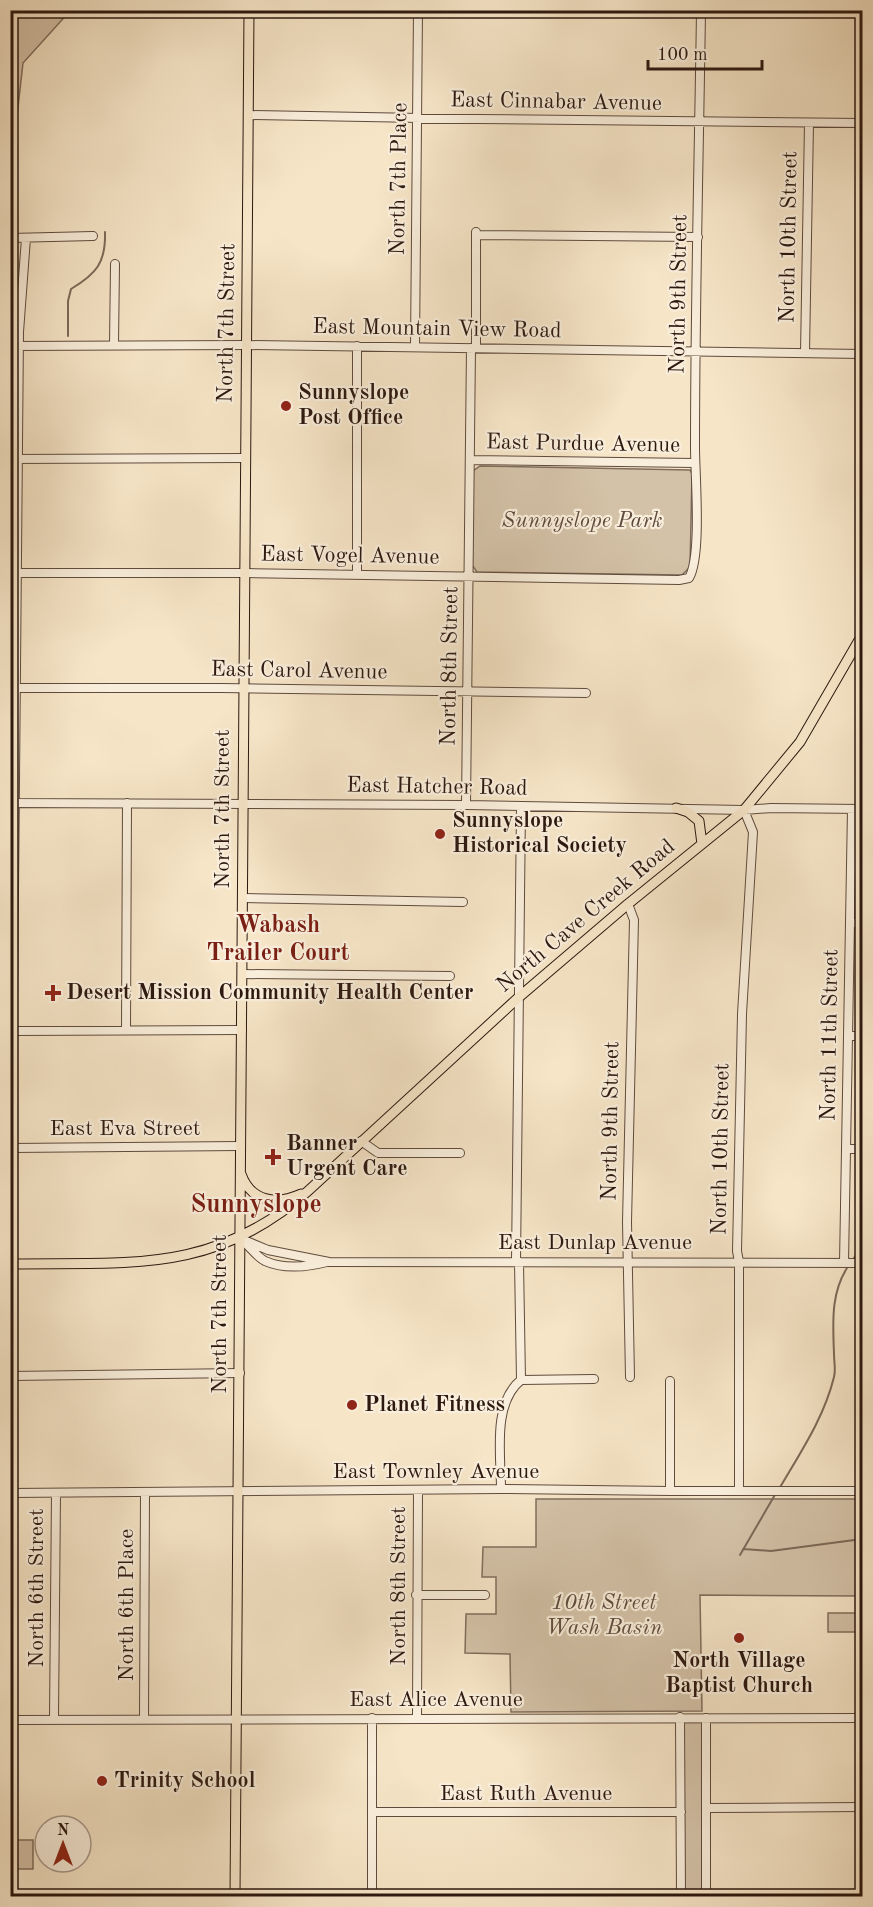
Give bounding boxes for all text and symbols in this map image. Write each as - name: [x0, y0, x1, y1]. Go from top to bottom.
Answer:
- scale bar: [648, 33, 762, 71]
- text: 100 m: [657, 46, 708, 64]
- street label: East Cinnabar Avenue: [450, 89, 662, 115]
- street label: North 7th Place: [387, 102, 411, 256]
- street label: North 10th Street: [776, 151, 802, 323]
- street label: North 9th Street: [667, 214, 691, 374]
- street label: North 7th Street: [215, 243, 239, 403]
- street label: East Mountain View Road: [312, 316, 562, 342]
- place label: Sunnyslope Post Office: [298, 382, 409, 429]
- marker: Sunnyslope Post Office: [279, 399, 293, 413]
- street label: East Purdue Avenue: [486, 431, 680, 457]
- park label: Sunnyslope Park: [502, 510, 663, 532]
- street label: East Vogel Avenue: [260, 543, 440, 569]
- street label: North 8th Street: [438, 586, 462, 746]
- street label: East Carol Avenue: [210, 658, 388, 684]
- street label: North 7th Street: [212, 729, 234, 889]
- street label: East Hatcher Road: [346, 774, 528, 800]
- place label: Sunnyslope Historical Society: [452, 810, 627, 857]
- marker: Sunnyslope Historical Society: [433, 827, 447, 841]
- street label: North Cave Creek Road: [493, 835, 679, 997]
- district label: Wabash Trailer Court: [206, 914, 350, 966]
- street label: North 11th Street: [817, 949, 843, 1121]
- place label: Desert Mission Community Health Center: [66, 982, 474, 1004]
- marker: Desert Mission Community Health Center: [44, 984, 62, 1002]
- street label: North 9th Street: [599, 1041, 623, 1201]
- street label: North 10th Street: [708, 1063, 734, 1235]
- street label: East Eva Street: [50, 1118, 200, 1140]
- place label: Banner Urgent Care: [286, 1133, 408, 1180]
- marker: Banner Urgent Care: [264, 1148, 282, 1166]
- district label: Sunnyslope: [190, 1192, 322, 1218]
- street label: East Dunlap Avenue: [498, 1232, 692, 1254]
- street label: North 7th Street: [209, 1234, 231, 1394]
- place label: Planet Fitness: [364, 1394, 505, 1416]
- marker: Planet Fitness: [345, 1398, 359, 1412]
- street label: East Townley Avenue: [333, 1461, 539, 1483]
- street label: North 8th Street: [388, 1506, 410, 1666]
- street label: North 6th Street: [26, 1508, 48, 1668]
- street label: North 6th Place: [116, 1529, 138, 1681]
- park label: 10th Street Wash Basin: [546, 1592, 663, 1639]
- marker: North Village Baptist Church: [732, 1631, 746, 1645]
- place label: North Village Baptist Church: [665, 1650, 813, 1697]
- street label: East Alice Avenue: [349, 1689, 523, 1711]
- place label: Trinity School: [114, 1770, 256, 1792]
- marker: Trinity School: [95, 1774, 109, 1788]
- street label: East Ruth Avenue: [440, 1783, 612, 1805]
- north arrow: [33, 1814, 93, 1874]
- text: N: [57, 1823, 70, 1839]

